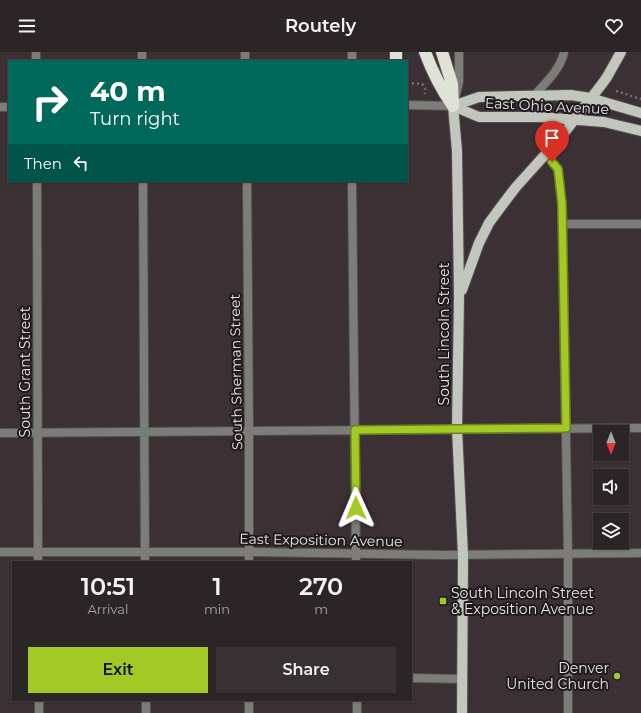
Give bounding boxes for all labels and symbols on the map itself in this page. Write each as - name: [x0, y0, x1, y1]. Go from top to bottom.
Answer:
- street label: East Ohio Avenue: [485, 94, 609, 118]
- pin: [535, 121, 569, 162]
- street label: South Lincoln Street: [435, 262, 453, 405]
- street label: South Sherman Street: [226, 293, 246, 450]
- street label: South Grant Street: [16, 306, 34, 437]
- north arrow: [593, 425, 629, 461]
- position arrow: [335, 487, 377, 529]
- street label: East Exposition Avenue: [239, 530, 403, 550]
- place label: South Lincoln Street & Exposition Avenue: [451, 584, 594, 618]
- marker: South Lincoln Street & Exposition Avenue: [438, 596, 448, 606]
- place label: Denver United Church: [506, 659, 609, 693]
- marker: Denver United Church: [612, 671, 622, 681]

